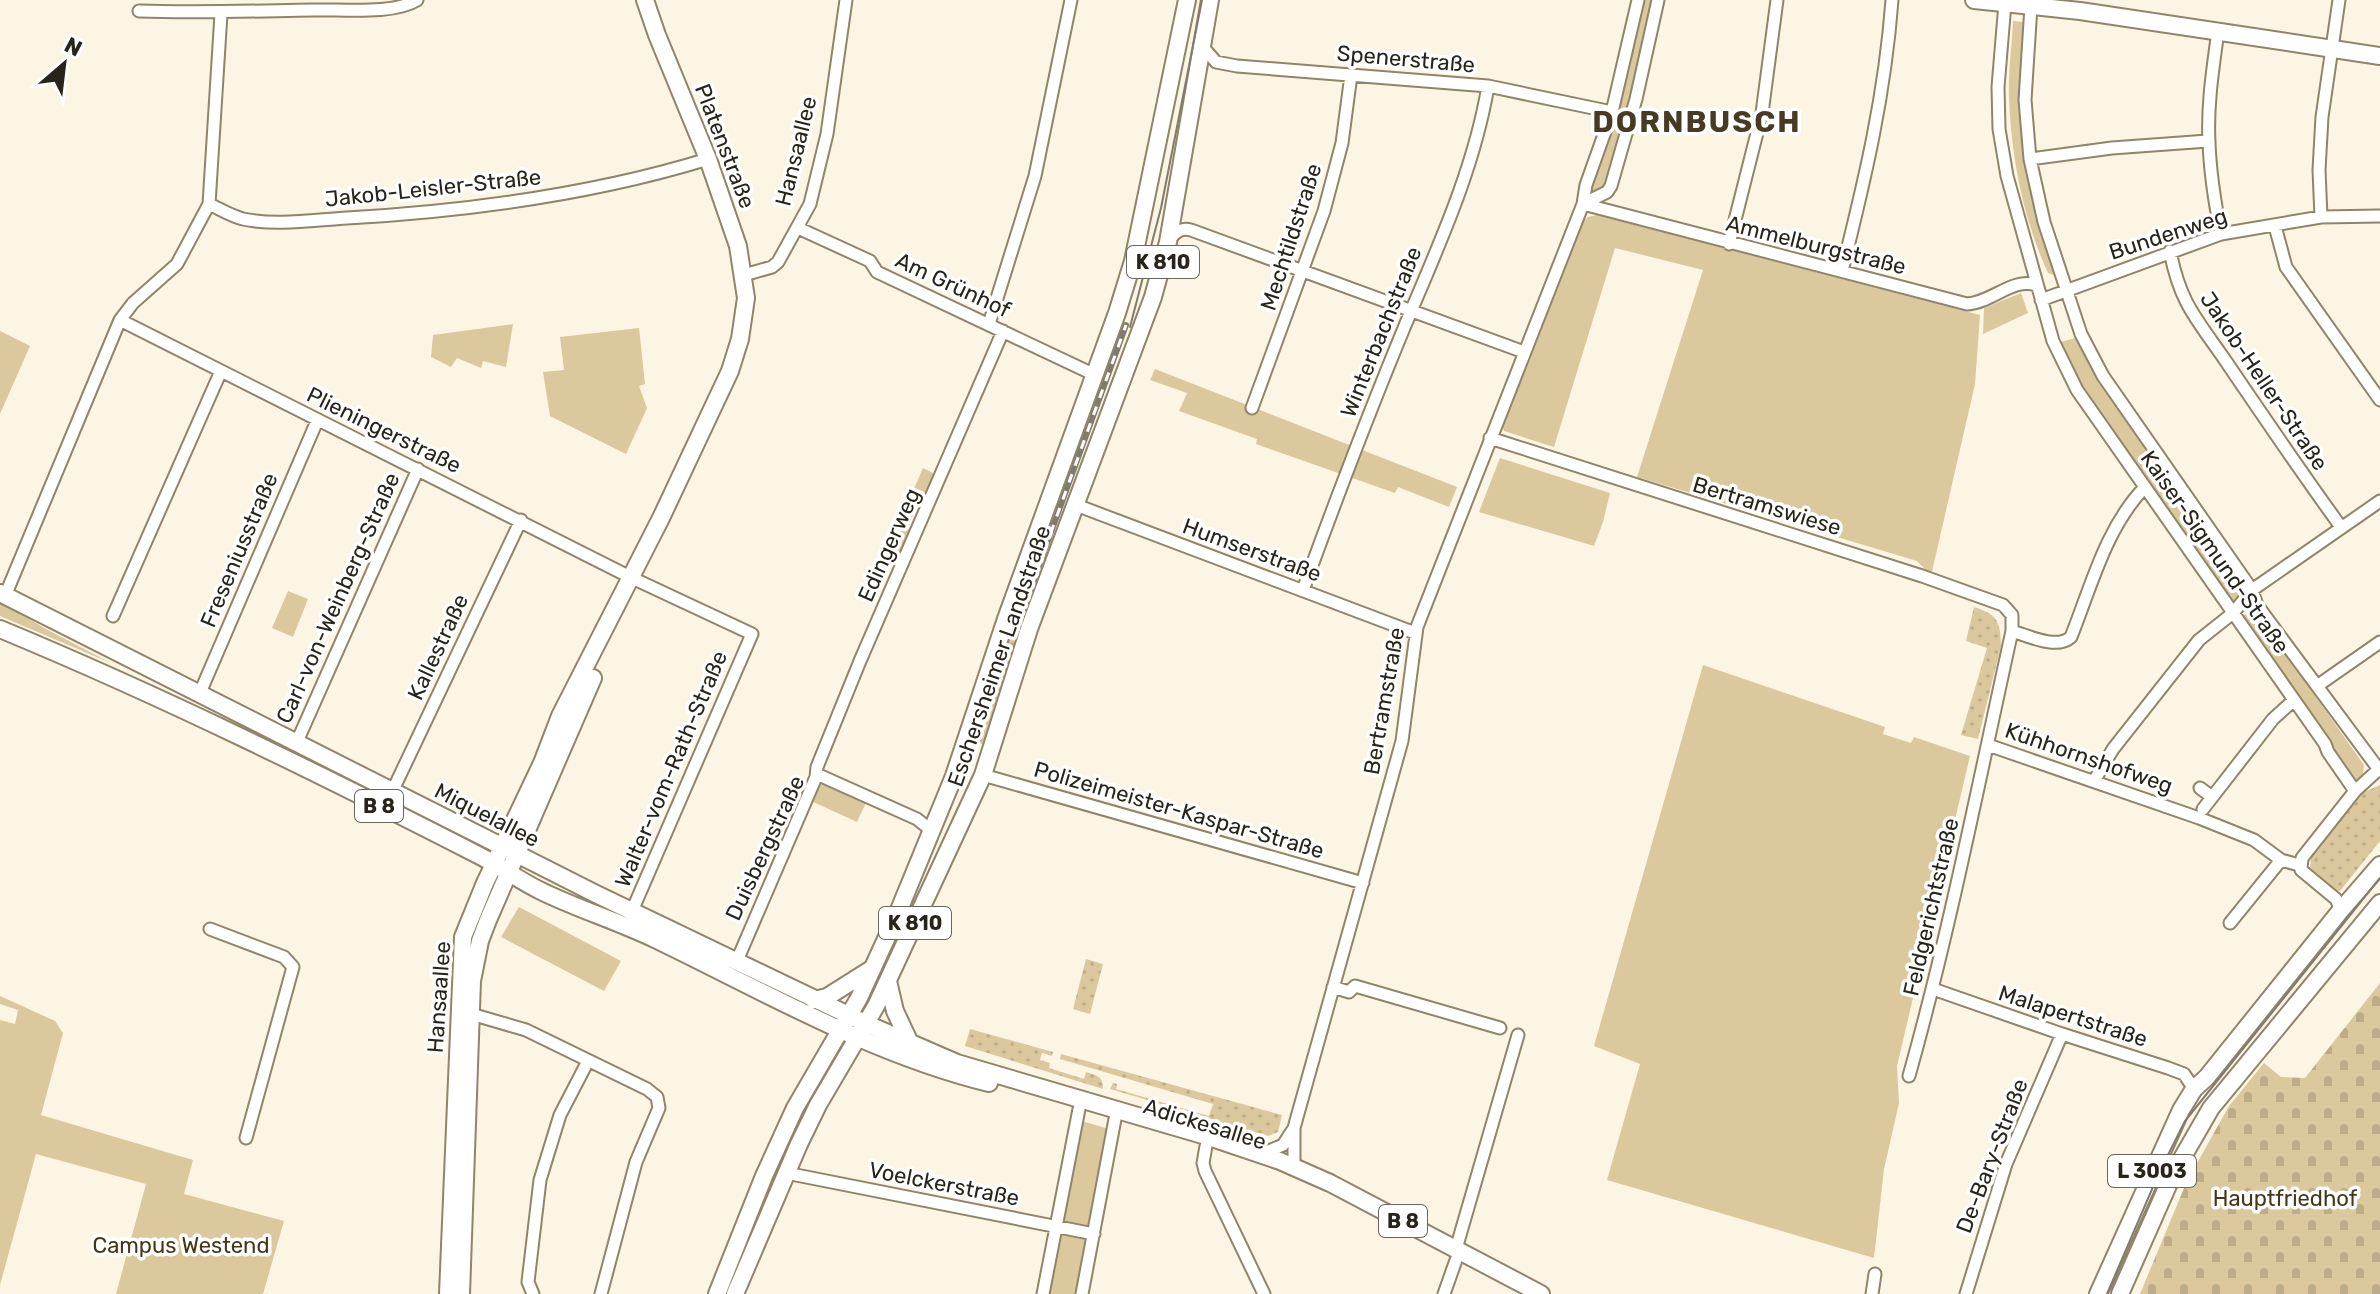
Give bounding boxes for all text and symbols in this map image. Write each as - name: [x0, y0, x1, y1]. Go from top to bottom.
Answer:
- north arrow: [24, 24, 104, 104]
- text: N: [60, 31, 86, 62]
- street label: Spenerstraße: [1336, 40, 1476, 78]
- street label: Platenstraße: [689, 80, 761, 212]
- street label: Hansaallee: [769, 93, 823, 209]
- district label: DORNBUSCH: [1592, 104, 1802, 140]
- street label: Mechtildstraße: [1255, 160, 1327, 314]
- street label: Jakob-Leisler-Straße: [324, 163, 542, 213]
- street label: Bundenweg: [2105, 202, 2231, 266]
- street label: Ammelburgstraße: [1723, 210, 1909, 280]
- street label: Winterbachstraße: [1334, 243, 1428, 421]
- road number: K 810: [1127, 246, 1199, 278]
- street label: Am Grünhof: [891, 247, 1015, 324]
- street label: Jakob-Heller-Straße: [2194, 287, 2334, 475]
- street label: Plieningerstraße: [302, 381, 466, 479]
- street label: Kaiser-Sigmund-Straße: [2135, 445, 2295, 659]
- street label: Carl-von-Weinberg-Straße: [270, 468, 406, 728]
- street label: Freseniusstraße: [194, 469, 284, 631]
- street label: Bertramswiese: [1690, 471, 1844, 541]
- street label: Edingerweg: [852, 484, 926, 606]
- street label: Humserstraße: [1179, 512, 1325, 588]
- street label: Eschersheimer Landstraße: [942, 522, 1056, 790]
- street label: Kallestraße: [402, 590, 474, 704]
- street label: Bertramstraße: [1358, 625, 1410, 777]
- street label: Walter-vom-Rath-Straße: [609, 647, 733, 891]
- street label: Kühhornshofweg: [2002, 717, 2176, 799]
- street label: Polizeimeister-Kaspar-Straße: [1031, 756, 1327, 864]
- street label: Duisbergstraße: [720, 771, 810, 925]
- street label: Miquelallee: [430, 777, 544, 853]
- road number: B 8: [355, 790, 403, 822]
- street label: Feldgerichtstraße: [1897, 815, 1965, 999]
- road number: K 810: [879, 907, 951, 939]
- street label: Hansaallee: [422, 940, 456, 1054]
- street label: Malapertstraße: [1995, 979, 2151, 1053]
- street label: De-Bary-Straße: [1950, 1075, 2034, 1237]
- street label: Adickesallee: [1140, 1093, 1270, 1155]
- road number: L 3003: [2108, 1155, 2196, 1187]
- street label: Voelckerstraße: [867, 1156, 1021, 1212]
- park label: Hauptfriedhof: [2213, 1185, 2358, 1212]
- road number: B 8: [1379, 1205, 1427, 1237]
- park label: Campus Westend: [93, 1232, 270, 1259]

